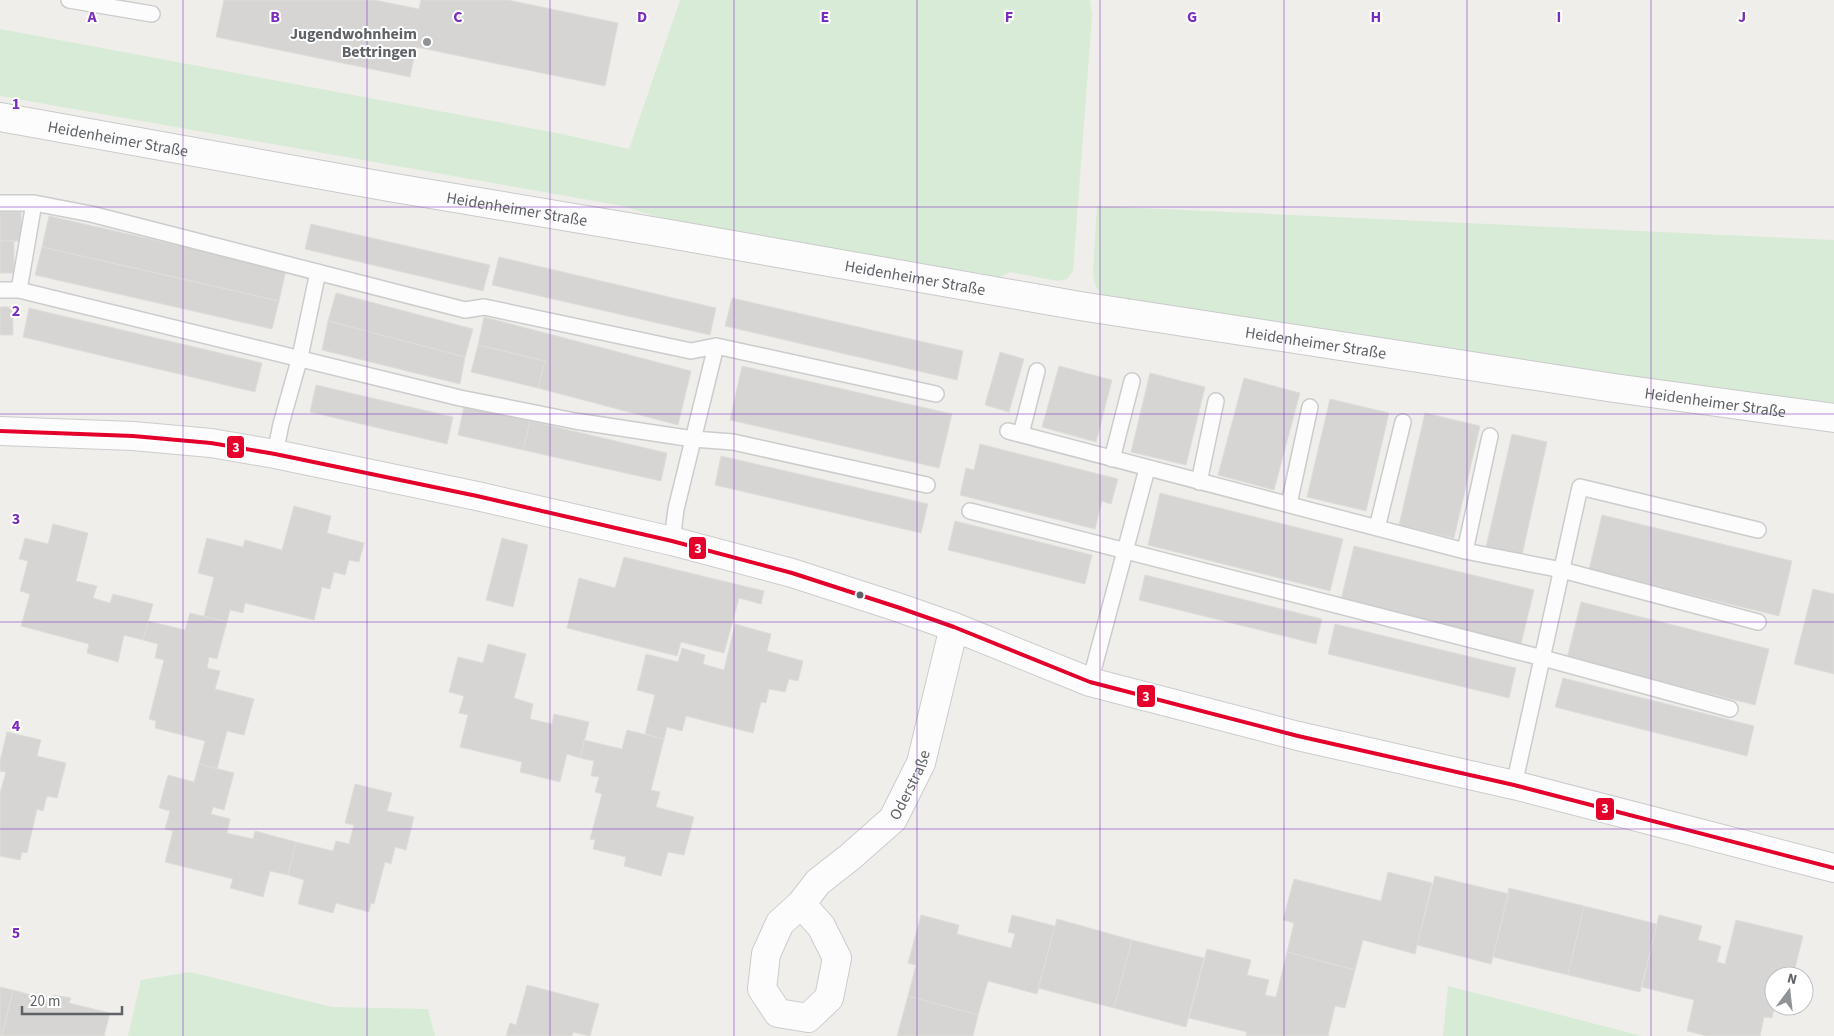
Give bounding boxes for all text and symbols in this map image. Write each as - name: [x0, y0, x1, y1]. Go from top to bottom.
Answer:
- text: A: [86, 6, 97, 28]
- text: B: [270, 6, 280, 28]
- text: C: [453, 6, 463, 28]
- text: D: [637, 6, 647, 28]
- text: E: [821, 6, 829, 28]
- text: F: [1005, 6, 1013, 28]
- text: G: [1187, 6, 1197, 28]
- text: H: [1371, 6, 1381, 28]
- text: I: [1557, 6, 1561, 28]
- text: J: [1738, 6, 1746, 28]
- place label: Jugendwohnheim Bettringen: [290, 23, 417, 63]
- marker: Jugendwohnheim Bettringen: [421, 36, 433, 48]
- text: 1: [12, 93, 20, 115]
- street label: Heidenheimer Straße: [46, 116, 190, 163]
- street label: Heidenheimer Straße: [445, 187, 589, 232]
- street label: Heidenheimer Straße: [843, 255, 987, 301]
- text: 2: [12, 300, 20, 322]
- street label: Heidenheimer Straße: [1244, 322, 1388, 365]
- street label: Heidenheimer Straße: [1643, 382, 1787, 423]
- line badge: 3: [226, 435, 245, 459]
- text: 3: [232, 438, 240, 458]
- text: 3: [12, 508, 20, 530]
- line badge: 3: [688, 536, 707, 560]
- text: 3: [694, 539, 702, 559]
- unlabelled marker: [855, 590, 865, 600]
- line badge: 3: [1136, 684, 1156, 708]
- text: 3: [1142, 687, 1150, 707]
- text: 4: [12, 715, 21, 737]
- street label: Oderstraße: [884, 748, 936, 824]
- line badge: 3: [1595, 797, 1615, 821]
- text: 3: [1601, 799, 1609, 819]
- text: 5: [12, 922, 20, 944]
- north arrow: [1764, 966, 1814, 1016]
- text: N: [1785, 969, 1799, 990]
- scale bar: [22, 984, 122, 1016]
- text: 20 m: [30, 991, 60, 1012]

